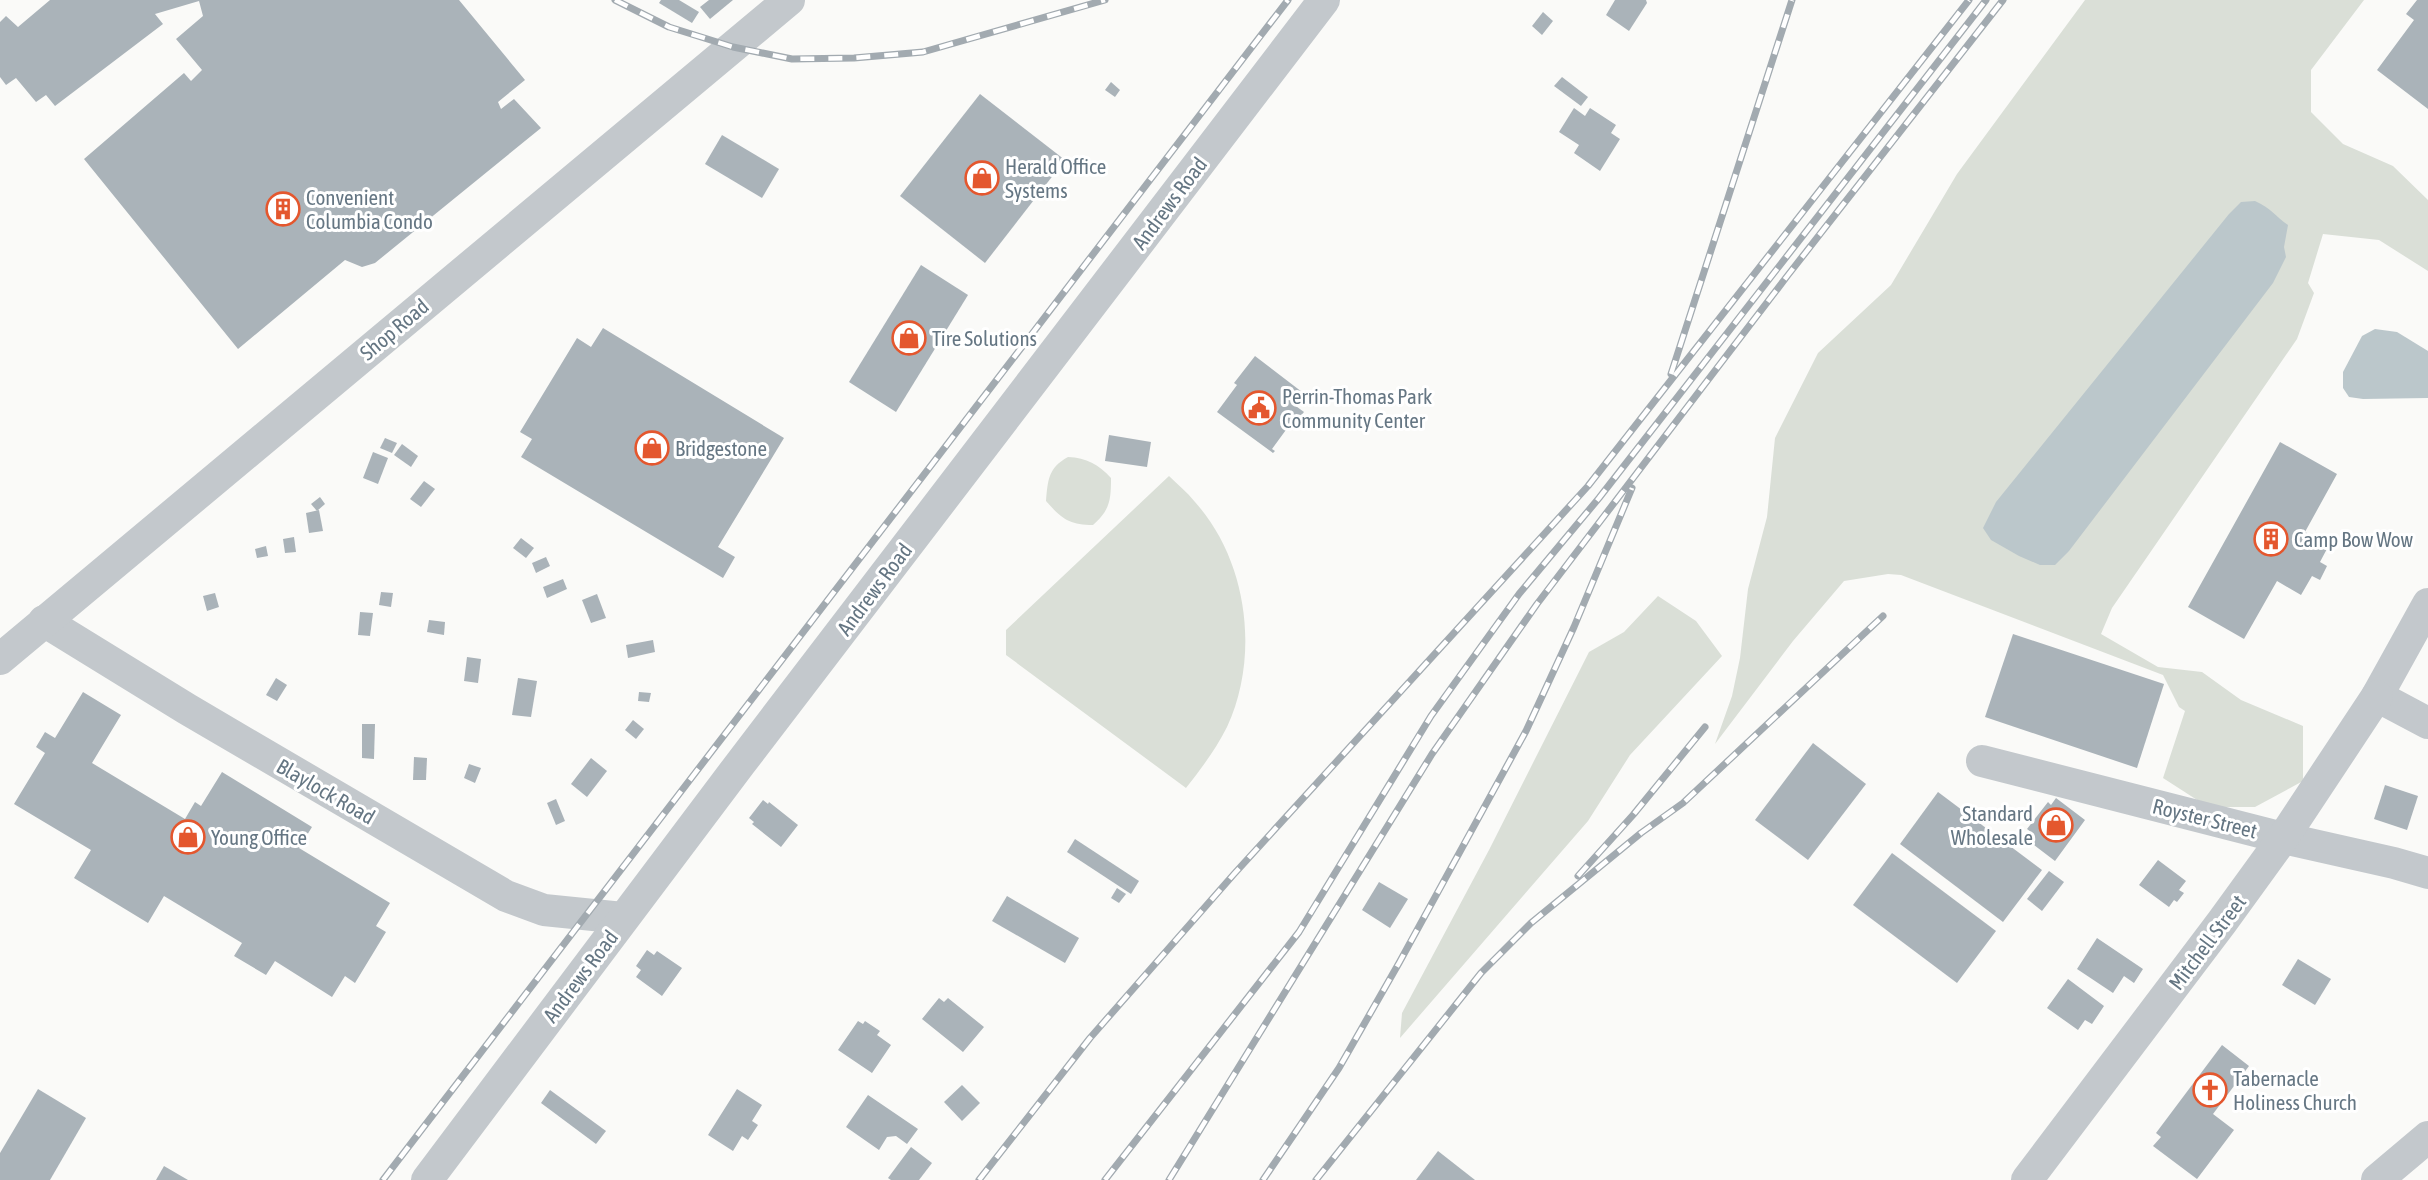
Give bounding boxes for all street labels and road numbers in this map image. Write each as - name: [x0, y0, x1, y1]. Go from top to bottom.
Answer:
- street label: Andrews Road: [1127, 152, 1211, 254]
- street label: Shop Road: [355, 294, 433, 364]
- street label: Andrews Road: [832, 538, 916, 640]
- street label: Blaylock Road: [273, 753, 379, 829]
- street label: Royster Street: [2150, 793, 2260, 843]
- street label: Mitchell Street: [2164, 890, 2250, 994]
- street label: Andrews Road: [538, 925, 622, 1027]

